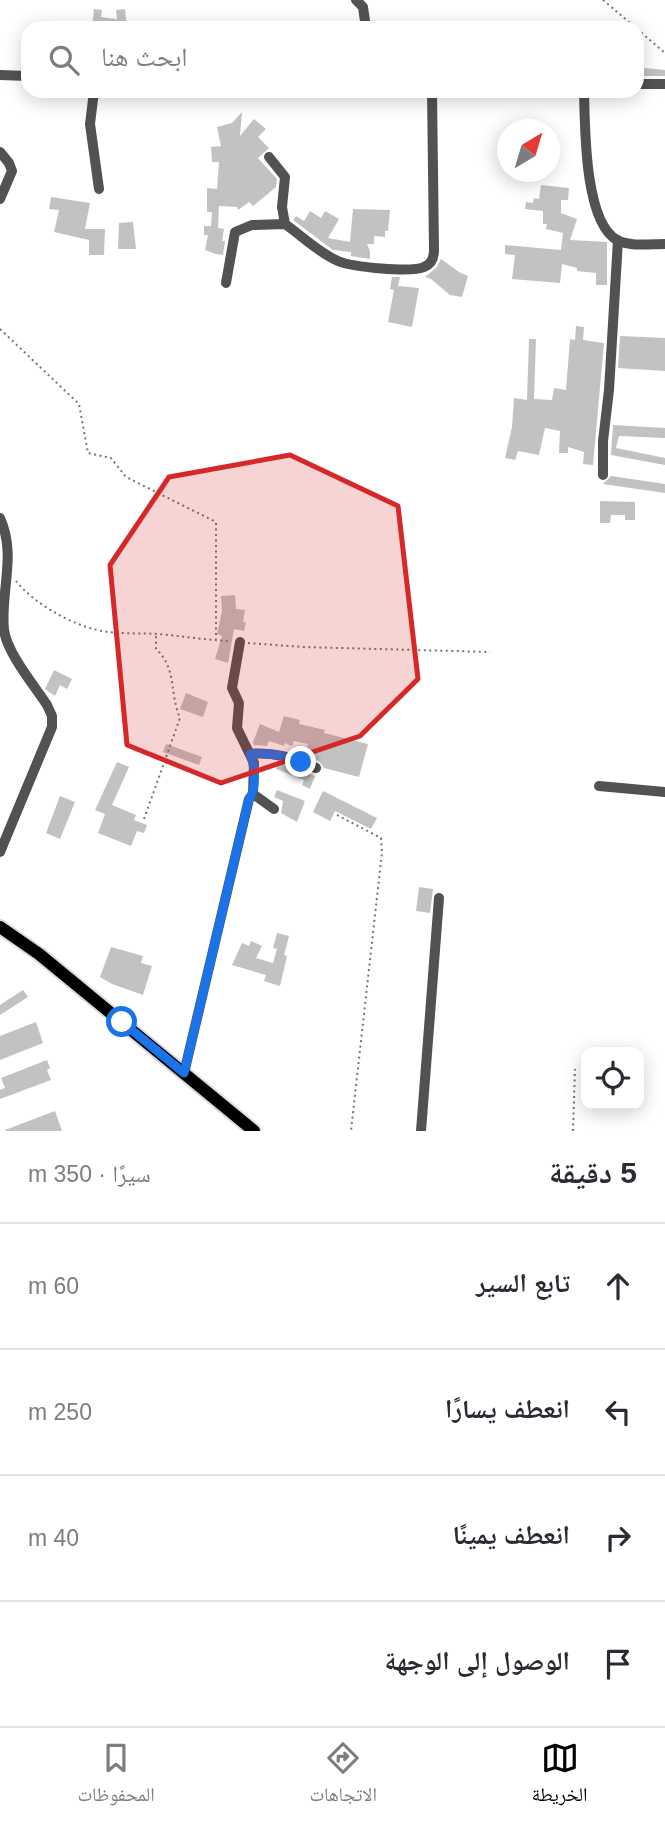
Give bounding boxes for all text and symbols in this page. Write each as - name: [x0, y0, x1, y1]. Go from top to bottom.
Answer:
- search box: [21, 21, 644, 98]
- icon: search: [45, 41, 83, 79]
- text: ابحث هنا: [101, 42, 188, 72]
- north arrow: [497, 119, 560, 182]
- route end: [285, 746, 316, 777]
- route start: [106, 1006, 137, 1037]
- map controls: [581, 1047, 644, 1110]
- button: locate: [581, 1047, 644, 1110]
- text: 5 دقيقة: [549, 1156, 637, 1189]
- text: سيرًا · 350 m: [28, 1161, 151, 1187]
- icon: ahead: [599, 1267, 637, 1305]
- text: تابع السير: [476, 1268, 570, 1298]
- text: 60 m: [28, 1273, 79, 1299]
- icon: left: [599, 1393, 637, 1431]
- text: انعطف يسارًا: [445, 1394, 570, 1424]
- text: 250 m: [28, 1399, 92, 1425]
- icon: right: [599, 1519, 637, 1557]
- text: انعطف يمينًا: [453, 1520, 570, 1550]
- text: 40 m: [28, 1525, 79, 1551]
- icon: arrive: [599, 1645, 637, 1683]
- text: الوصول إلى الوجهة: [385, 1646, 570, 1676]
- tab: المحفوظات: [77, 1739, 155, 1813]
- tab: الاتجاهات: [309, 1739, 377, 1813]
- tab: الخريطة: [532, 1739, 588, 1813]

